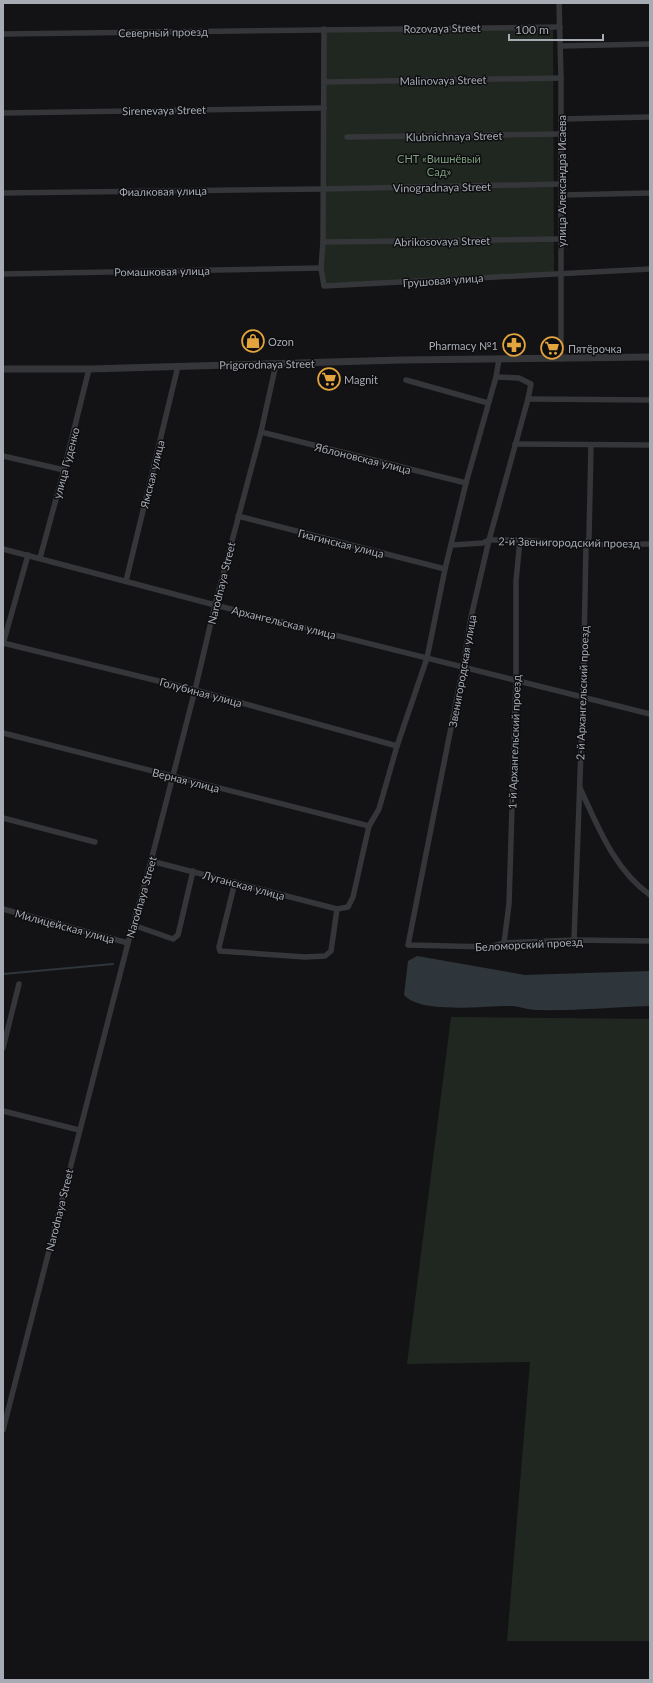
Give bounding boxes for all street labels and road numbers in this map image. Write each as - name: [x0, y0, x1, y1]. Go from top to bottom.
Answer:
- street label: Rozovaya Street: [403, 21, 481, 35]
- street label: Северный проезд: [118, 25, 208, 39]
- street label: Malinovaya Street: [400, 73, 486, 87]
- street label: Sirenevaya Street: [122, 103, 206, 117]
- street label: улица Александра Исаева: [555, 115, 568, 247]
- street label: Klubnichnaya Street: [406, 129, 502, 143]
- street label: Vinogradnaya Street: [393, 180, 491, 194]
- street label: Фиалковая улица: [119, 184, 207, 198]
- street label: Abrikosovaya Street: [394, 234, 490, 248]
- street label: Ромашковая улица: [114, 264, 210, 278]
- street label: Грушовая улица: [402, 271, 484, 289]
- street label: Prigorodnaya Street: [219, 357, 315, 371]
- street label: улица Гуденко: [50, 426, 82, 500]
- street label: Ямская улица: [137, 439, 167, 510]
- street label: Яблоновская улица: [313, 440, 412, 476]
- street label: Гиагинская улица: [297, 526, 385, 560]
- street label: 2-й Звенигородский проезд: [498, 534, 640, 550]
- street label: Narodnaya Street: [205, 541, 237, 625]
- street label: Архангельская улица: [231, 603, 337, 641]
- street label: Звенигородская улица: [446, 614, 478, 728]
- street label: 2-й Архангельский проезд: [573, 625, 591, 760]
- street label: 1-й Архангельский проезд: [505, 674, 523, 809]
- street label: Голубиная улица: [158, 675, 244, 709]
- street label: Верная улица: [151, 765, 221, 795]
- street label: Narodnaya Street: [123, 855, 159, 939]
- street label: Луганская улица: [201, 868, 286, 902]
- street label: Милицейская улица: [14, 906, 116, 946]
- street label: Беломорский проезд: [475, 935, 583, 953]
- street label: Narodnaya Street: [43, 1168, 75, 1252]

